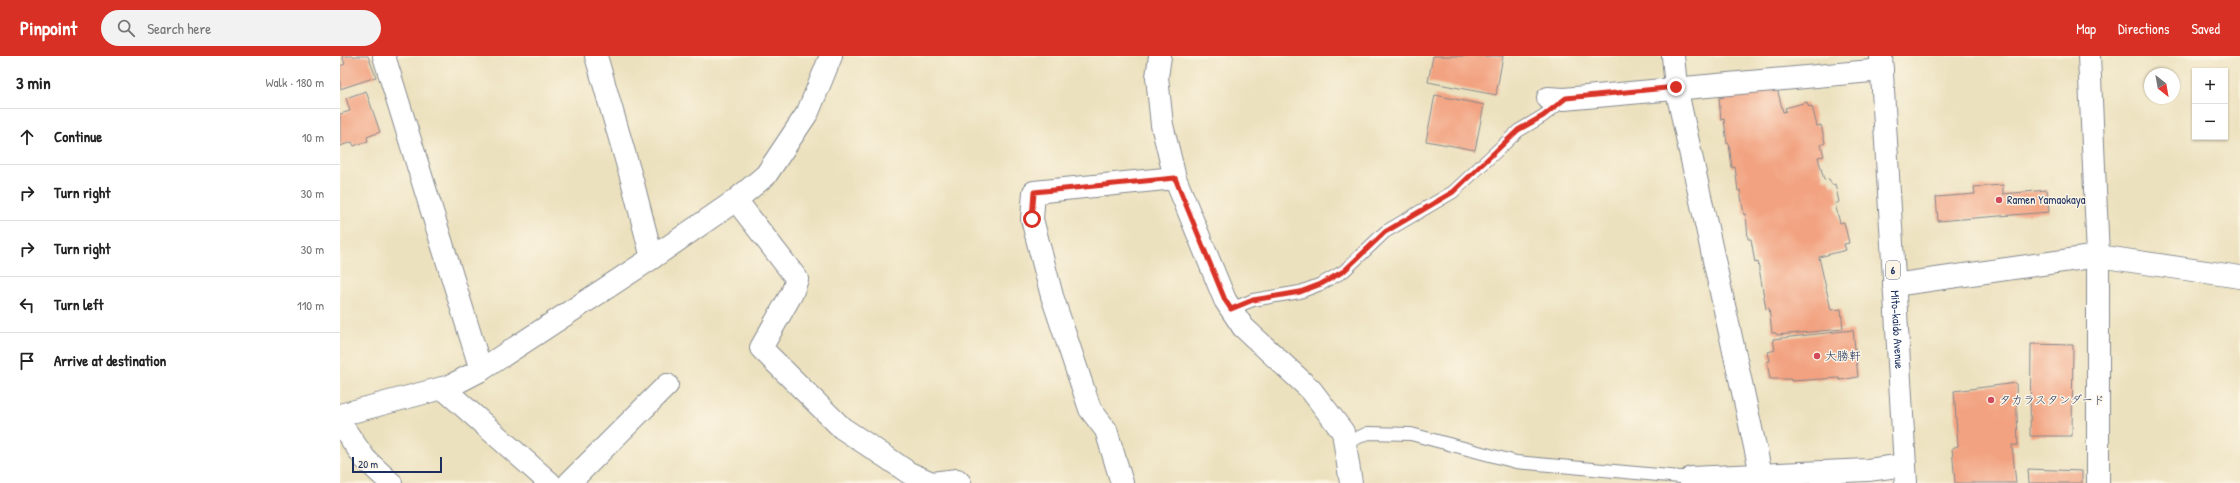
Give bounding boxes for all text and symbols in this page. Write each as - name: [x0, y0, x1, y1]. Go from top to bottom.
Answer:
- search box: [101, 10, 381, 46]
- text: Pinpoint: [20, 15, 77, 41]
- icon: search: [115, 17, 137, 39]
- text: Search here: [147, 18, 211, 39]
- text: Map: [2076, 19, 2096, 38]
- text: Directions: [2118, 19, 2169, 38]
- text: Saved: [2191, 19, 2220, 38]
- north arrow: [2144, 68, 2180, 104]
- map controls: [2192, 68, 2228, 140]
- button: +: [2192, 68, 2228, 104]
- text: 3 min: [16, 71, 51, 94]
- text: Walk · 180 m: [265, 73, 324, 91]
- route end: [1667, 78, 1685, 96]
- button: −: [2192, 104, 2228, 140]
- icon: ahead: [16, 126, 38, 148]
- text: Continue: [54, 126, 102, 147]
- text: 10 m: [302, 128, 324, 146]
- icon: right: [16, 182, 38, 204]
- text: Turn right: [54, 182, 110, 203]
- text: 30 m: [301, 184, 324, 202]
- place label: Ramen Yamaokaya: [2007, 191, 2086, 208]
- marker: Ramen Yamaokaya: [1994, 195, 2004, 205]
- route start: [1023, 210, 1041, 228]
- icon: right: [16, 238, 38, 260]
- text: Turn right: [54, 238, 110, 259]
- text: 30 m: [301, 240, 324, 258]
- road number: 6: [1886, 261, 1900, 279]
- street label: Mito-kaido Avenue: [1887, 290, 1908, 370]
- icon: left: [16, 294, 38, 316]
- text: Turn left: [54, 294, 104, 315]
- text: 110 m: [297, 296, 324, 314]
- place label: 大勝軒: [1825, 347, 1861, 364]
- icon: arrive: [16, 350, 38, 372]
- text: Arrive at destination: [54, 350, 166, 371]
- marker: 大勝軒: [1812, 351, 1822, 361]
- place label: タカラスタンダード: [1999, 391, 2105, 408]
- marker: タカラスタンダード: [1986, 395, 1996, 405]
- scale bar: [352, 455, 442, 474]
- text: 20 m: [358, 457, 378, 471]

